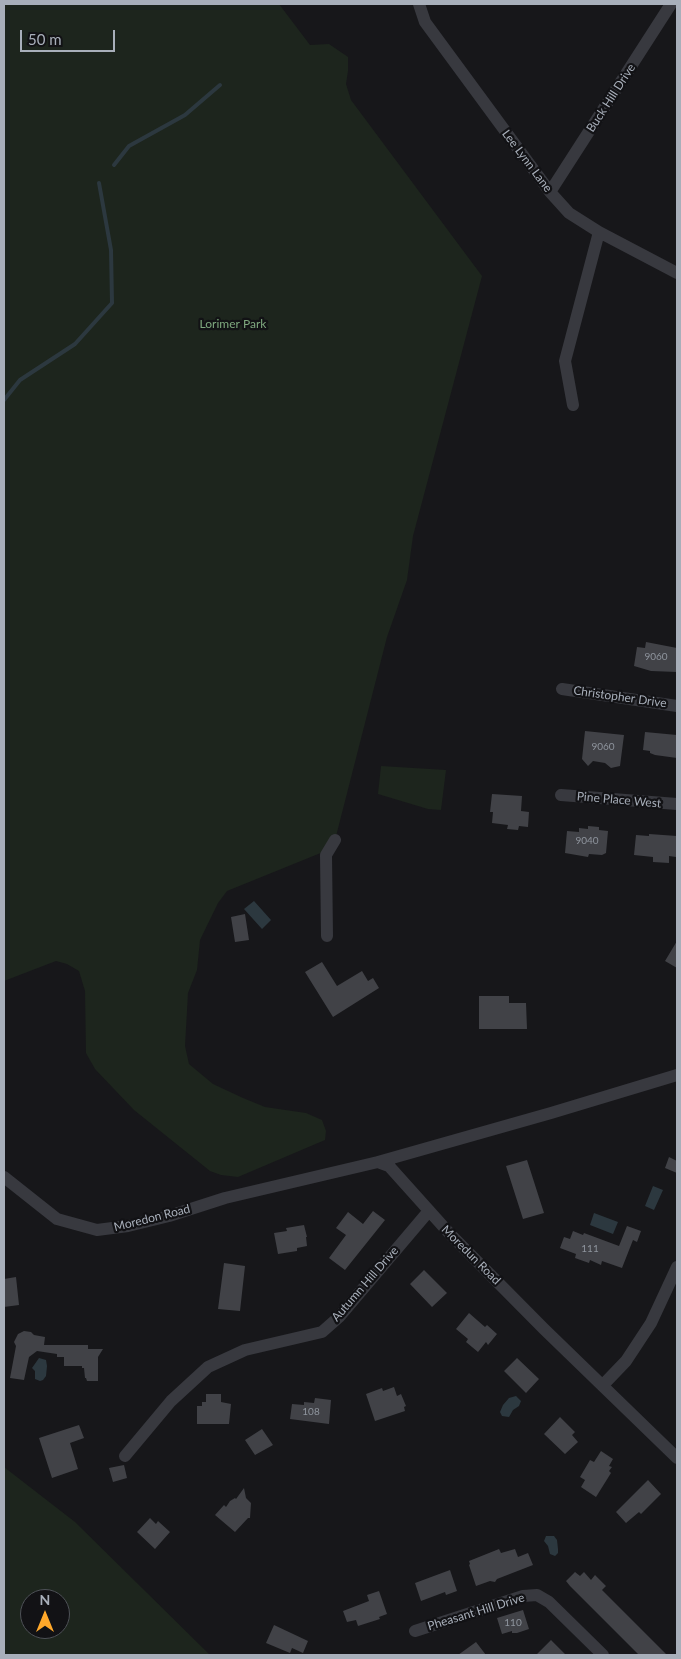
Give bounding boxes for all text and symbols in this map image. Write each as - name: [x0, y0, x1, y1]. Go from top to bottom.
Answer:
- scale bar: [22, 20, 118, 52]
- text: 50 m: [28, 30, 62, 48]
- street label: Buck Hill Drive: [584, 61, 638, 135]
- street label: Lee Lynn Lane: [499, 127, 555, 195]
- park label: Lorimer Park: [200, 317, 266, 331]
- house number: 9060: [644, 651, 668, 663]
- street label: Christopher Drive: [572, 683, 668, 711]
- house number: 9060: [591, 741, 615, 753]
- street label: Pine Place West: [576, 789, 662, 811]
- house number: 9040: [575, 835, 599, 847]
- street label: Moredon Road: [112, 1202, 192, 1234]
- street label: Moredun Road: [438, 1222, 504, 1288]
- house number: 111: [581, 1243, 599, 1255]
- street label: Autumn Hill Drive: [329, 1244, 401, 1324]
- house number: 108: [302, 1406, 320, 1418]
- north arrow: [20, 1589, 70, 1639]
- street label: Pheasant Hill Drive: [426, 1590, 526, 1634]
- text: N: [40, 1591, 50, 1608]
- house number: 110: [504, 1617, 522, 1629]

